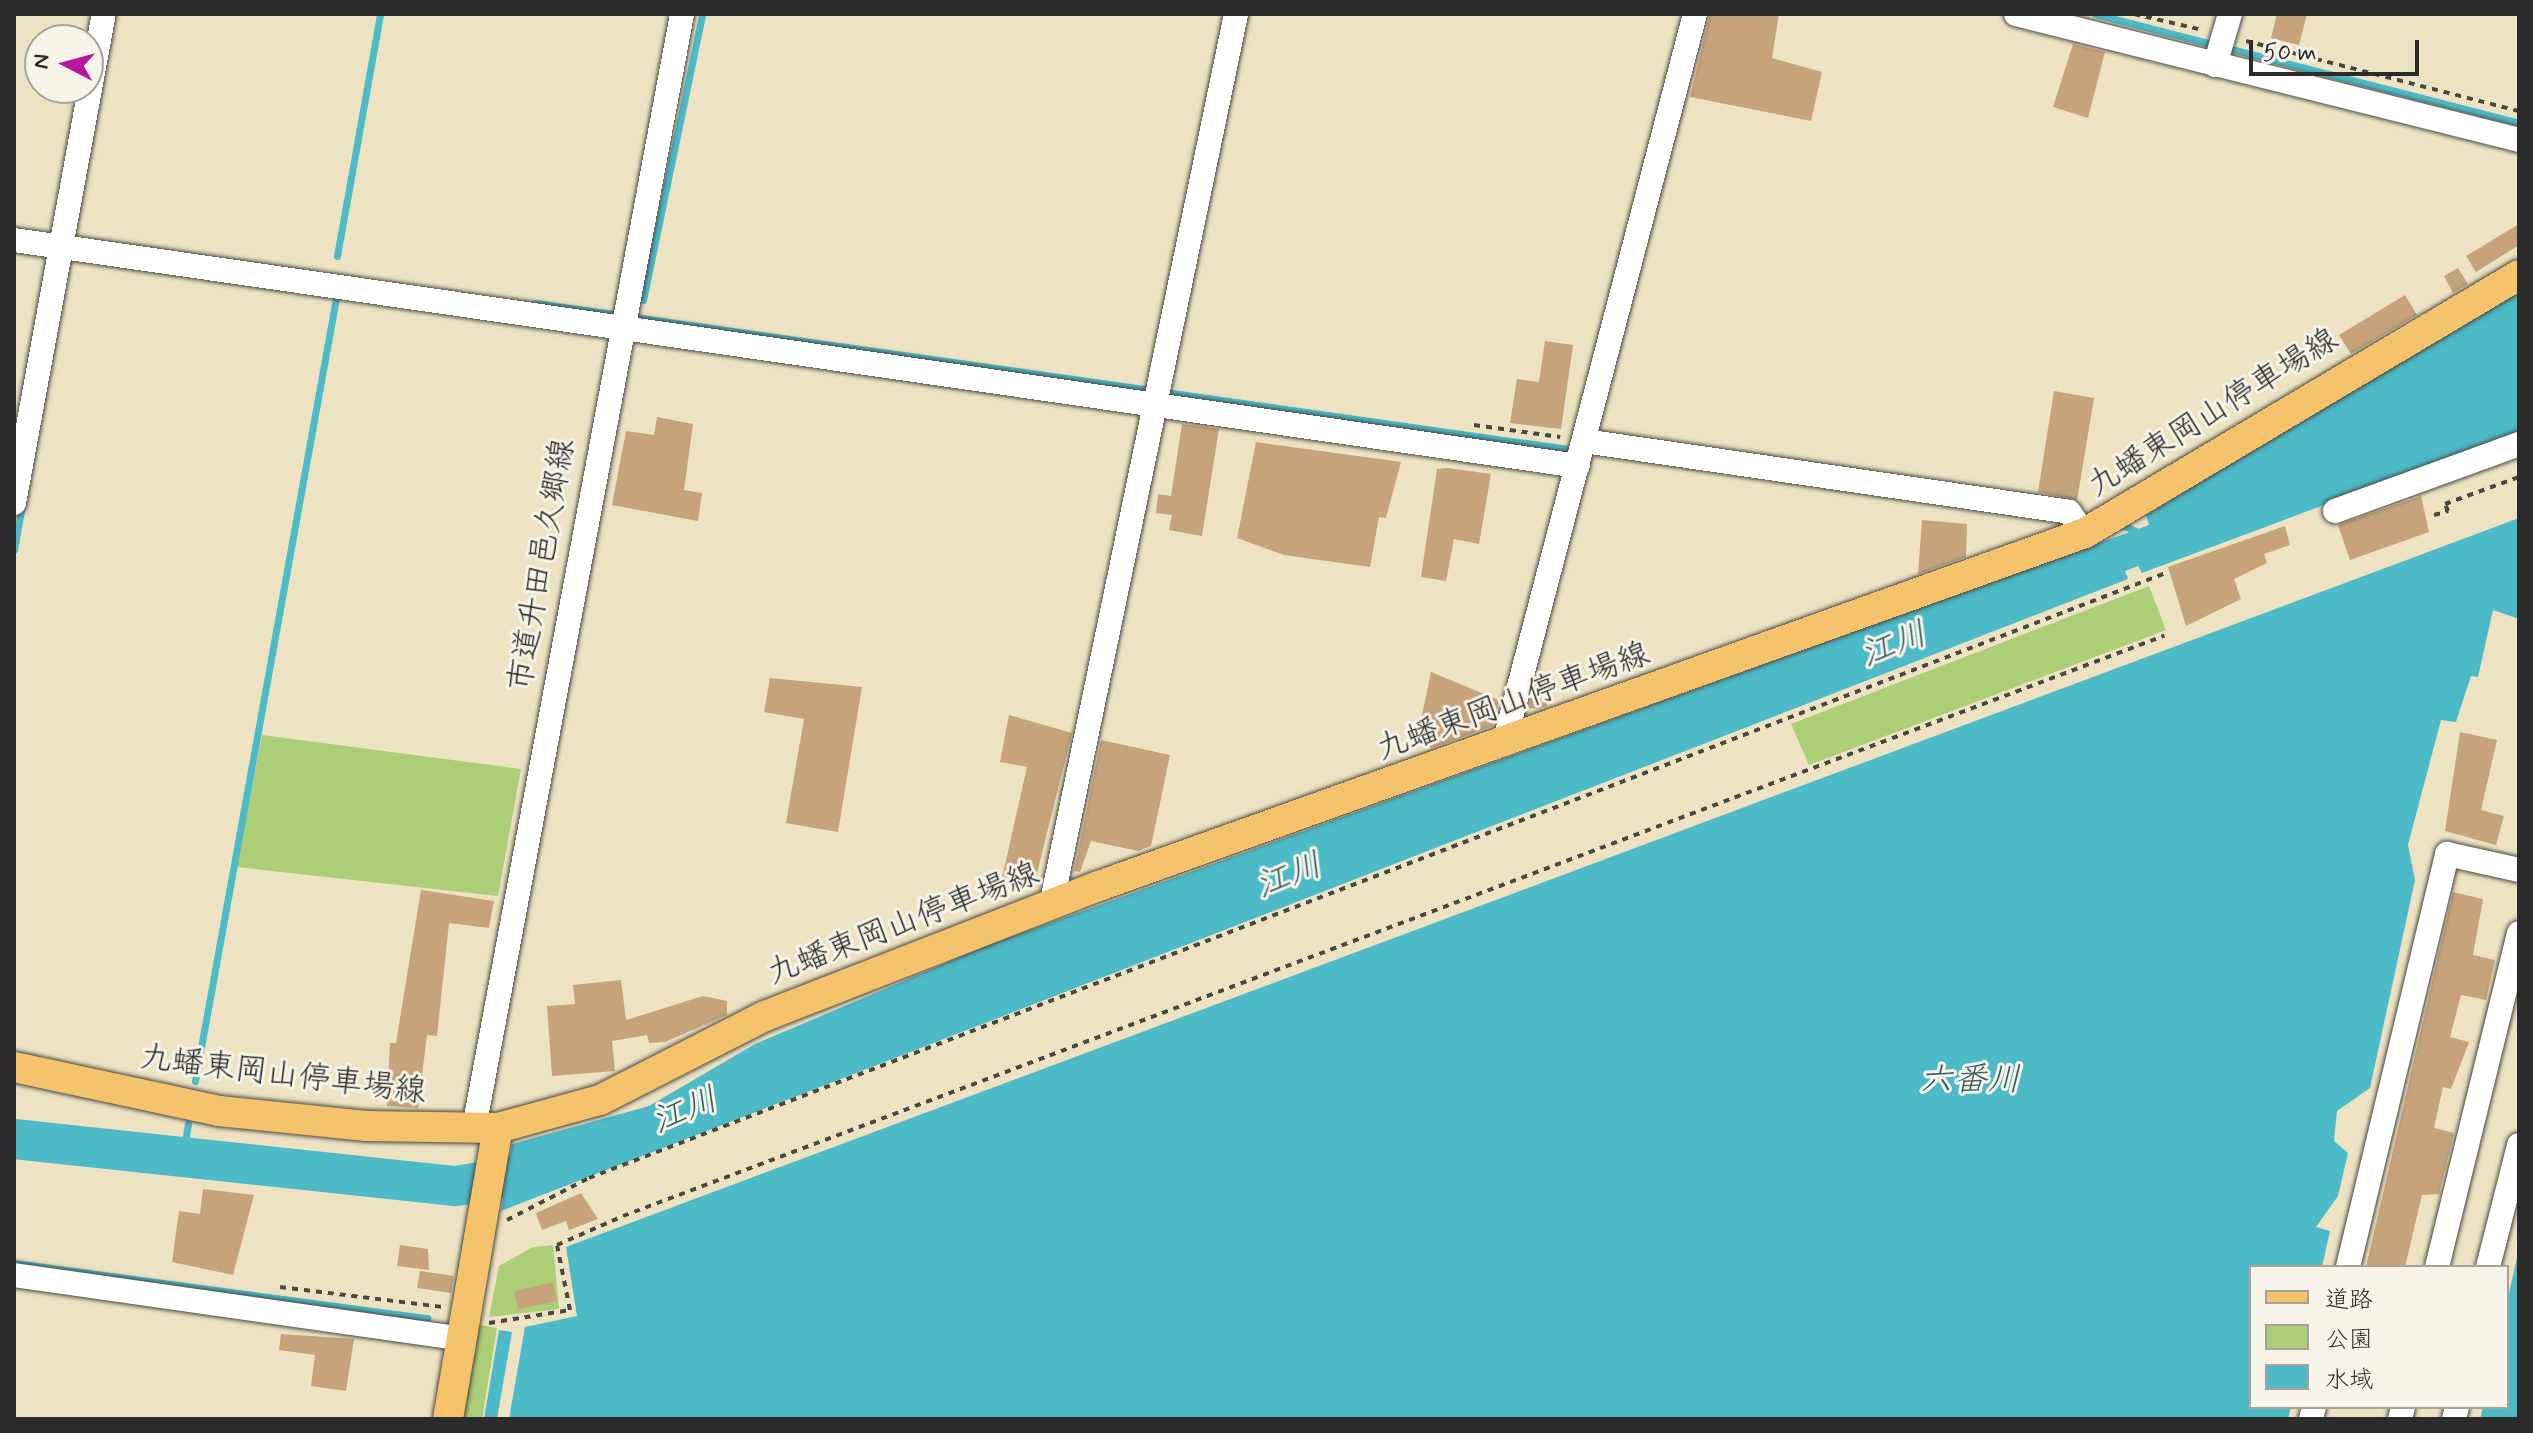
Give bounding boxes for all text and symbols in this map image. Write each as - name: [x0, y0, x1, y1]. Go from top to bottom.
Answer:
- north arrow: [24, 24, 104, 104]
- scale bar: [2253, 24, 2423, 74]
- text: 50 m: [2263, 38, 2317, 69]
- text: N: [27, 53, 57, 70]
- street label: 九蟠東岡山停車場線: [2081, 320, 2345, 506]
- street label: 市道升田邑久郷線: [501, 436, 583, 694]
- water label: 江川: [1855, 614, 1933, 676]
- street label: 九蟠東岡山停車場線: [1371, 635, 1655, 769]
- water label: 江川: [1250, 845, 1328, 907]
- street label: 九蟠東岡山停車場線: [762, 854, 1044, 994]
- street label: 九蟠東岡山停車場線: [138, 1038, 428, 1112]
- water label: 六番川: [1919, 1061, 2021, 1101]
- water label: 江川: [646, 1079, 724, 1143]
- legend: [2249, 1265, 2509, 1409]
- text: 道路: [2325, 1285, 2373, 1316]
- text: 公園: [2325, 1325, 2373, 1356]
- text: 水域: [2325, 1365, 2373, 1396]

